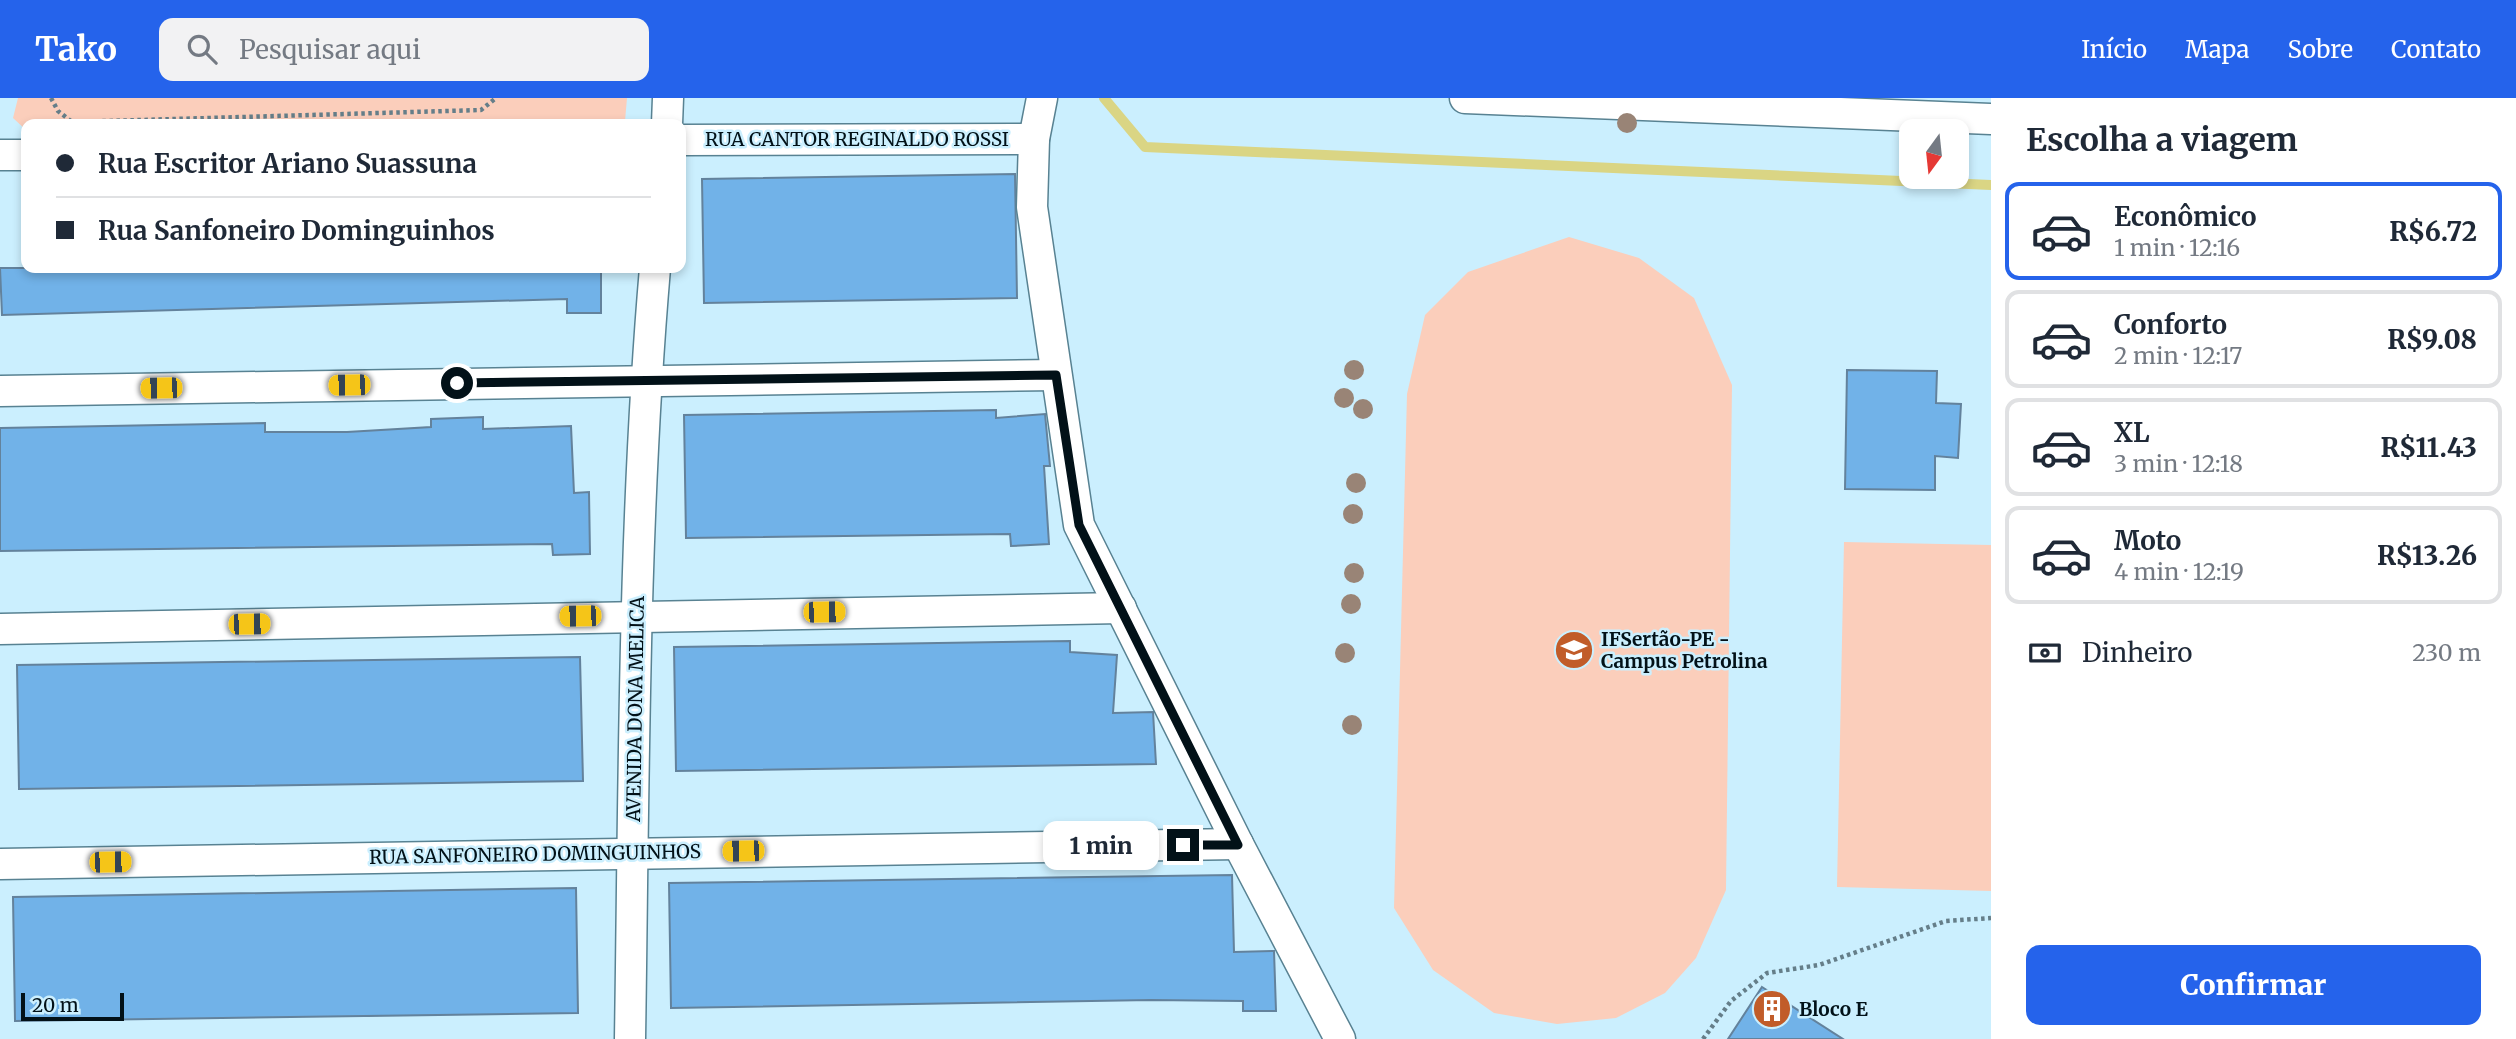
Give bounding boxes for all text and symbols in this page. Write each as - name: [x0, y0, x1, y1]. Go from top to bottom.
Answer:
- search box: [159, 18, 649, 81]
- text: Tako: [35, 29, 117, 70]
- icon: search: [183, 30, 221, 68]
- text: Pesquisar aqui: [239, 33, 421, 66]
- text: Início: [2081, 34, 2147, 65]
- text: Mapa: [2185, 34, 2249, 65]
- text: Sobre: [2287, 34, 2353, 65]
- text: Contato: [2391, 34, 2481, 65]
- north arrow: [1899, 119, 1969, 189]
- map controls: [1899, 119, 1969, 189]
- text: Escolha a viagem: [2026, 120, 2298, 160]
- street label: RUA CANTOR REGINALDO ROSSI: [705, 127, 1009, 151]
- text: Rua Escritor Ariano Suassuna: [98, 147, 477, 180]
- icon: car: [2030, 200, 2093, 263]
- text: Econômico: [2114, 200, 2257, 233]
- text: Rua Sanfoneiro Dominguinhos: [98, 214, 495, 247]
- text: R$6.72: [2389, 215, 2477, 248]
- text: 1 min · 12:16: [2114, 233, 2240, 262]
- icon: car: [2030, 308, 2093, 371]
- text: Conforto: [2114, 308, 2227, 341]
- text: R$9.08: [2387, 323, 2477, 356]
- text: 2 min · 12:17: [2114, 341, 2242, 370]
- route start: [441, 367, 473, 399]
- car: [328, 374, 371, 396]
- car: [140, 377, 183, 399]
- icon: car: [2030, 416, 2093, 479]
- text: XL: [2114, 416, 2150, 449]
- text: R$11.43: [2381, 431, 2477, 464]
- text: 3 min · 12:18: [2114, 449, 2243, 478]
- icon: car: [2030, 524, 2093, 587]
- text: Moto: [2114, 524, 2181, 557]
- text: R$13.26: [2377, 539, 2477, 572]
- text: 4 min · 12:19: [2114, 557, 2244, 586]
- street label: AVENIDA DONA MELICA: [621, 595, 649, 823]
- car: [803, 601, 846, 623]
- car: [559, 605, 602, 627]
- car: [228, 613, 271, 635]
- place label: IFSertão-PE - Campus Petrolina: [1601, 627, 1768, 673]
- school or university icon: IFSertão-PE - Campus Petrolina: [1553, 629, 1595, 671]
- icon: cash: [2026, 634, 2064, 672]
- text: Dinheiro: [2082, 636, 2192, 669]
- text: 230 m: [2412, 638, 2481, 667]
- callout: 1 min: [1043, 820, 1158, 870]
- route end: [1167, 829, 1199, 861]
- text: 1 min: [1069, 831, 1133, 860]
- street label: RUA SANFONEIRO DOMINGUINHOS: [369, 839, 701, 869]
- car: [722, 840, 765, 862]
- car: [89, 851, 132, 873]
- button: Confirmar: [2026, 945, 2481, 1025]
- building icon: Bloco E: [1751, 988, 1793, 1030]
- scale bar: [21, 990, 124, 1022]
- text: 20 m: [32, 993, 79, 1017]
- place label: Bloco E: [1799, 997, 1869, 1021]

